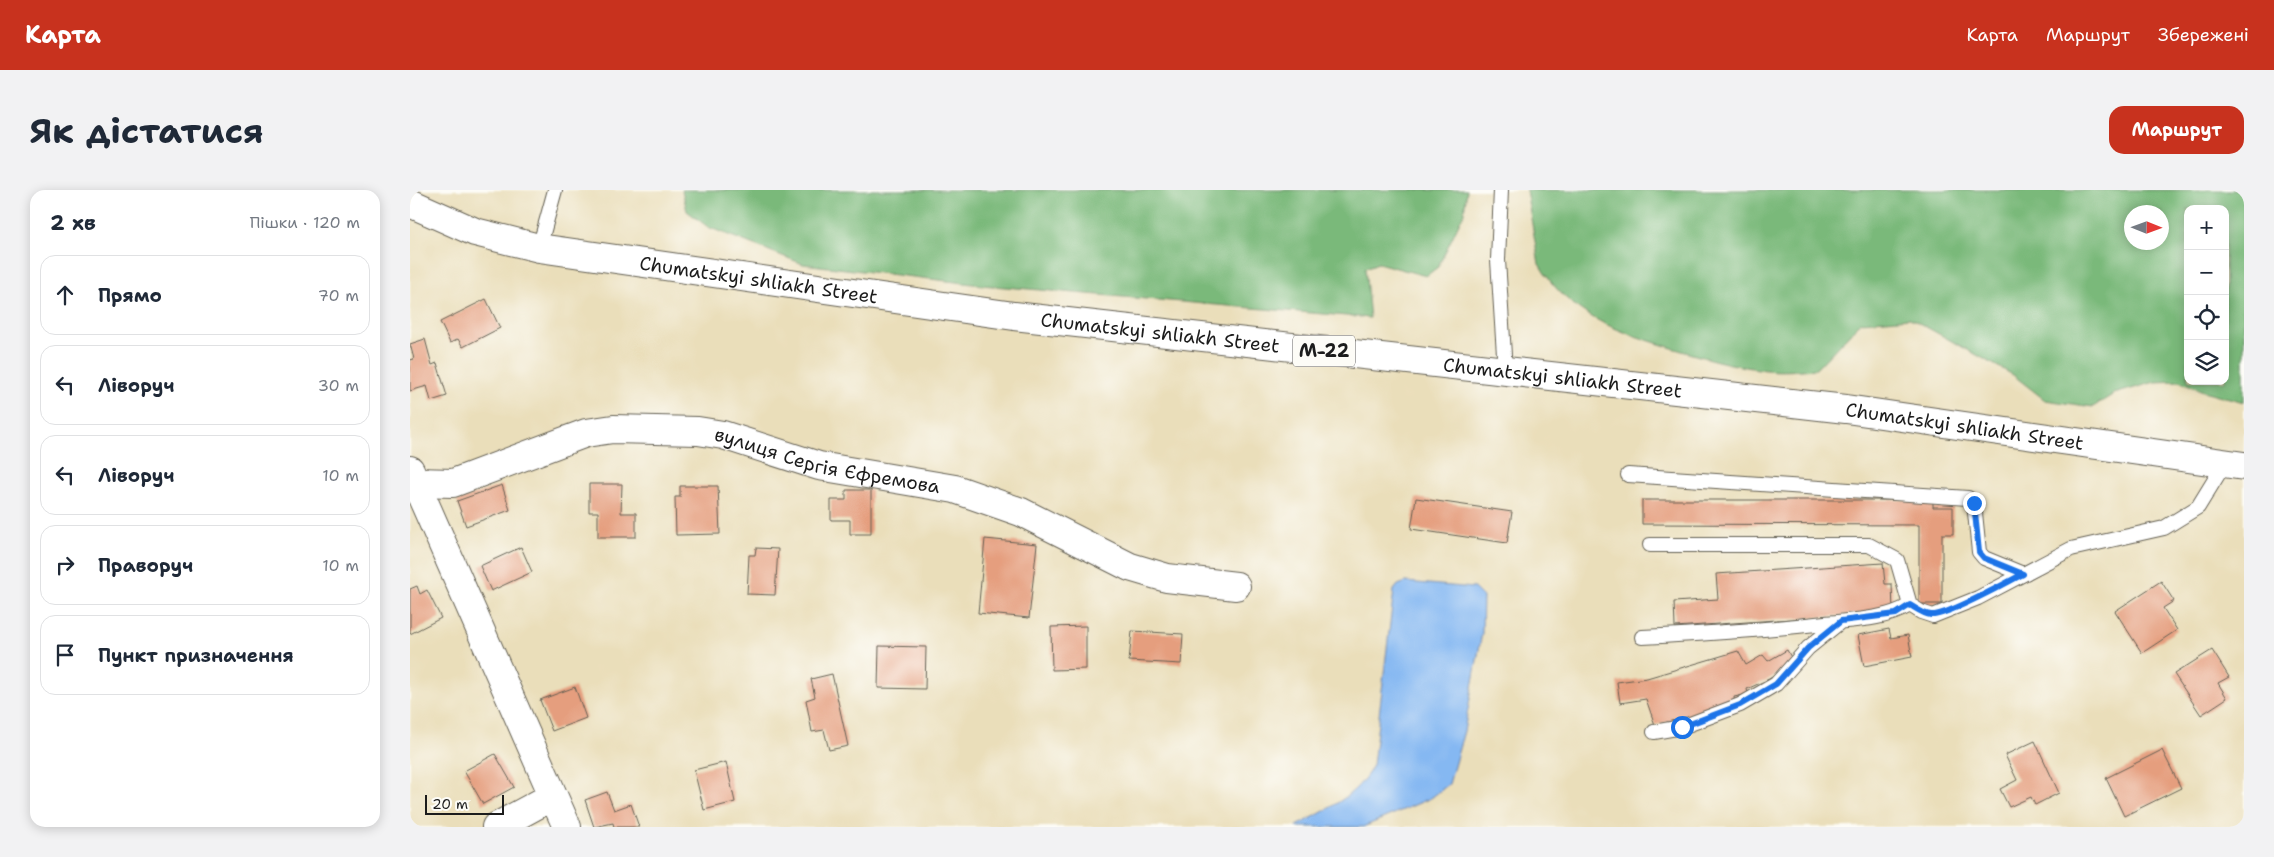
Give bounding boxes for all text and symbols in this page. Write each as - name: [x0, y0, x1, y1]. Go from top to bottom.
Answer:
- text: Карта: [25, 19, 101, 51]
- text: Карта: [1966, 23, 2018, 47]
- text: Маршрут: [2046, 23, 2130, 47]
- text: Збережені: [2158, 23, 2249, 47]
- button: Маршрут: [2109, 106, 2244, 154]
- text: Як дістатися: [30, 107, 264, 154]
- north arrow: [2124, 205, 2169, 250]
- map controls: [2184, 205, 2229, 385]
- button: +: [2184, 205, 2229, 250]
- text: 2 хв: [50, 209, 96, 237]
- text: Пішки · 120 m: [250, 212, 360, 233]
- button: −: [2184, 250, 2229, 295]
- street label: Chumatskyi shliakh Street: [638, 251, 879, 309]
- icon: ahead: [51, 281, 79, 309]
- text: Прямо: [98, 283, 162, 308]
- text: 70 m: [318, 285, 359, 306]
- button: locate: [2184, 295, 2229, 340]
- street label: Chumatskyi shliakh Street: [1039, 307, 1281, 359]
- road number: М-22: [1293, 336, 1355, 367]
- button: layers: [2184, 340, 2229, 385]
- street label: Chumatskyi shliakh Street: [1442, 352, 1683, 404]
- icon: left: [51, 371, 79, 399]
- text: Ліворуч: [98, 373, 174, 398]
- text: 30 m: [318, 375, 359, 396]
- street label: Chumatskyi shliakh Street: [1844, 397, 2085, 456]
- street label: вулиця Сергія Єфремова: [713, 422, 942, 499]
- icon: left: [51, 461, 79, 489]
- text: Ліворуч: [98, 463, 174, 488]
- text: 10 m: [322, 465, 359, 486]
- route end: [1963, 492, 1986, 515]
- icon: right: [51, 551, 79, 579]
- text: Праворуч: [98, 553, 193, 578]
- text: 10 m: [322, 555, 359, 576]
- icon: arrive: [51, 641, 79, 669]
- text: Пункт призначення: [98, 643, 294, 668]
- route start: [1671, 716, 1694, 739]
- scale bar: [425, 792, 504, 815]
- text: 20 m: [432, 795, 468, 813]

